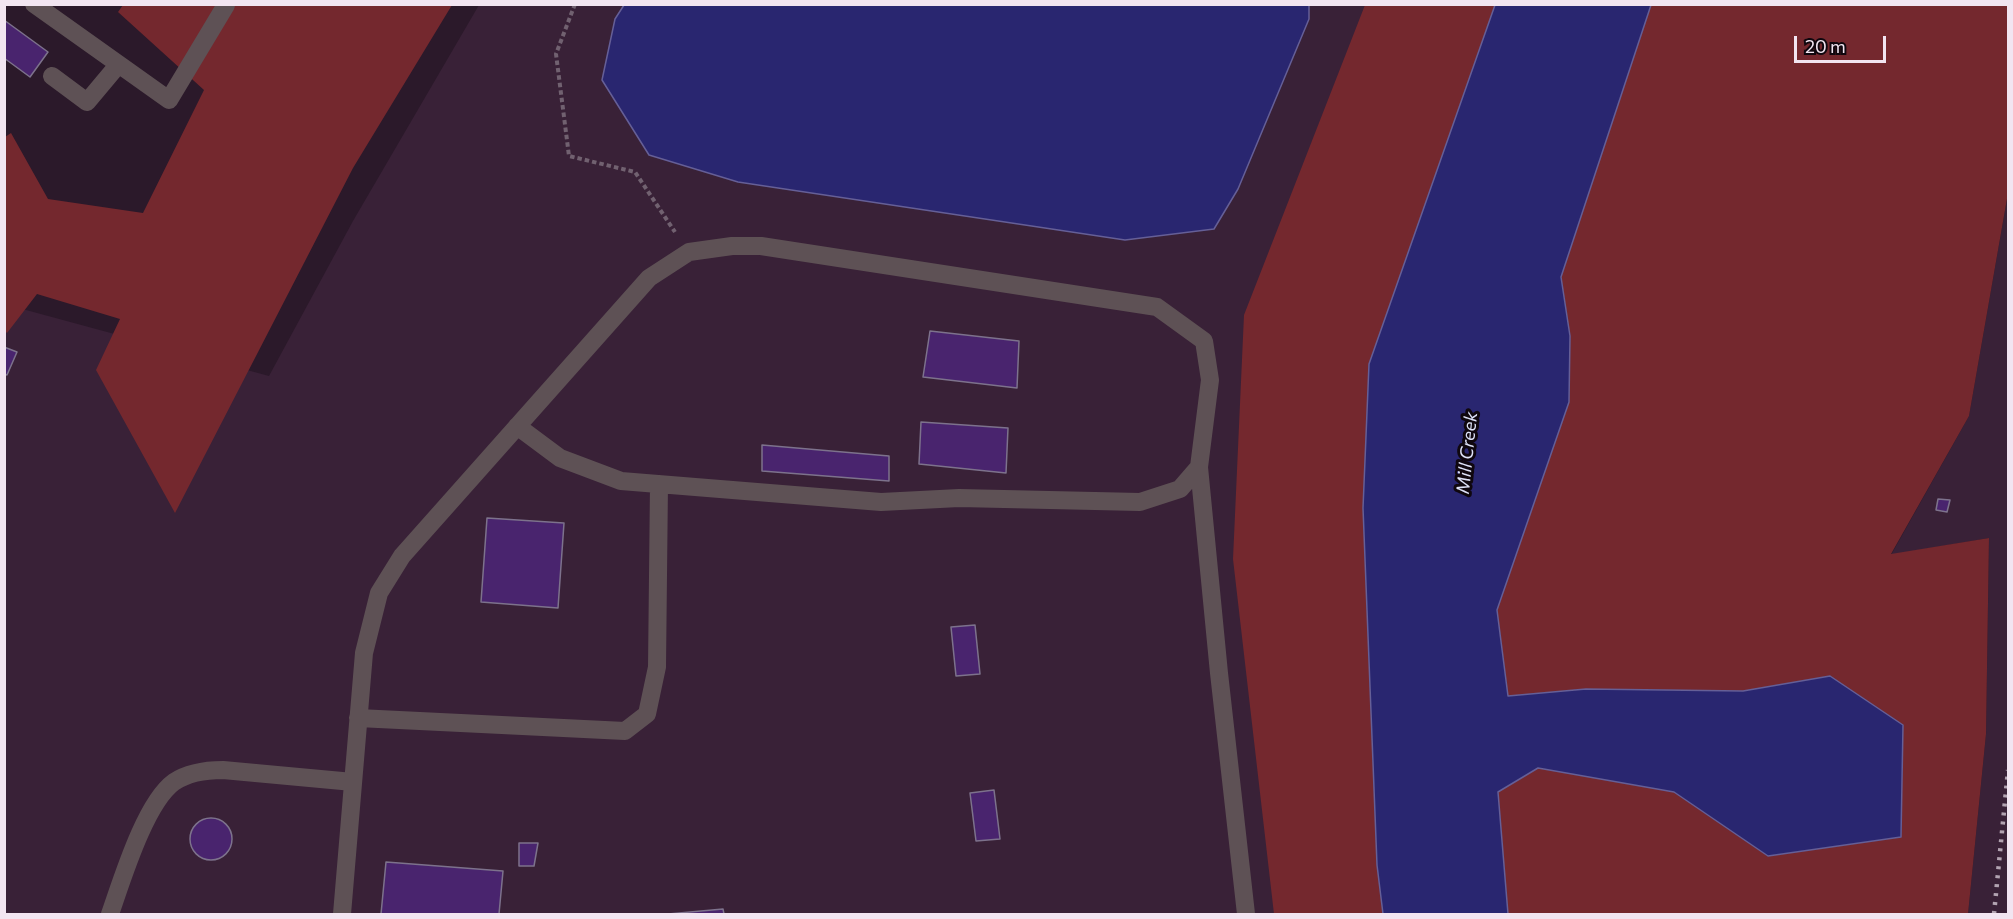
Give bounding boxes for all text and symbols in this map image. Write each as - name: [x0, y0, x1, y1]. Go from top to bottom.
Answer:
- scale bar: [1797, 24, 1888, 62]
- text: 20 m: [1805, 35, 1846, 57]
- water label: Mill Creek: [1452, 411, 1482, 495]

